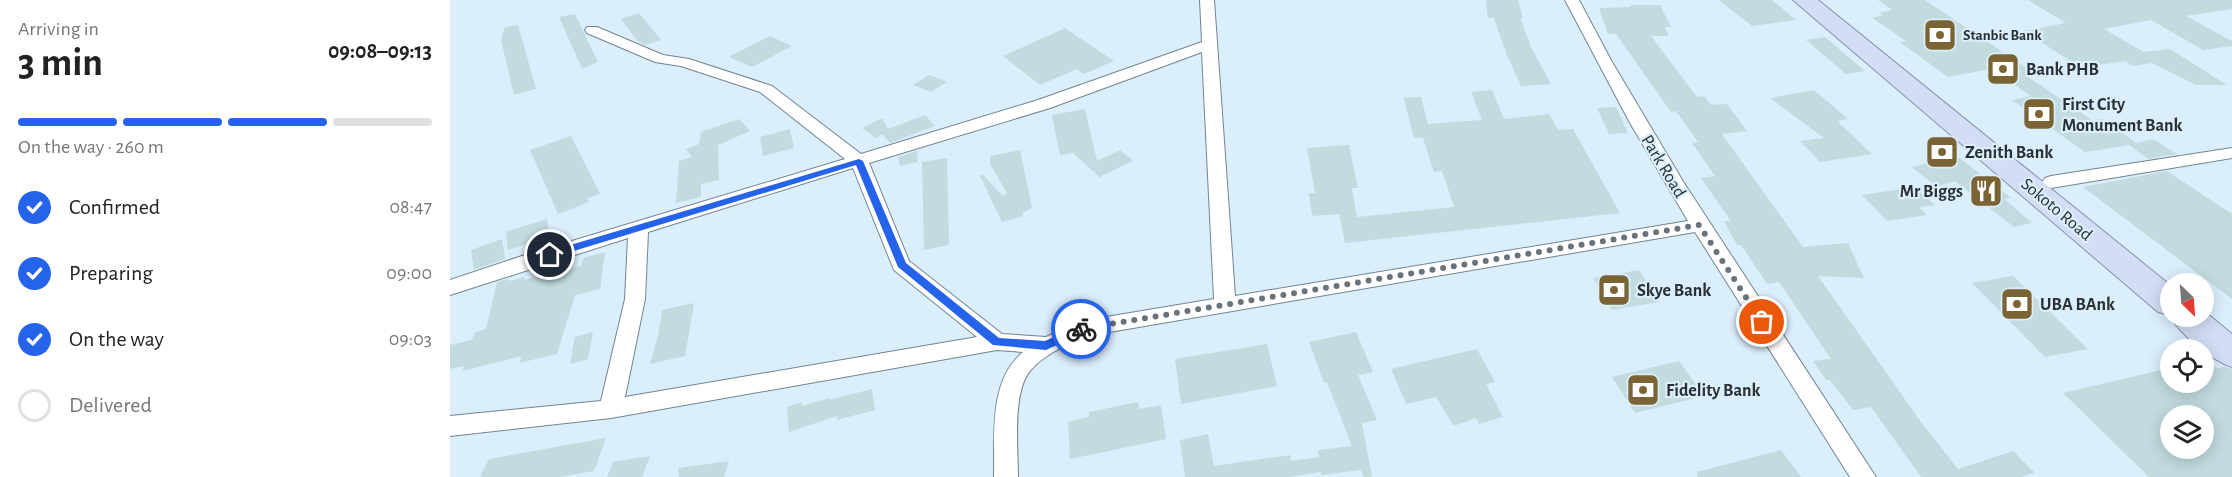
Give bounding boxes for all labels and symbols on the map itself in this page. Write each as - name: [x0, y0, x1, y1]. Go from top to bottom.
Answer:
- bank icon: Stanbic Bank: [1922, 17, 1958, 53]
- place label: Stanbic Bank: [1963, 28, 2042, 43]
- bank icon: Bank PHB: [1985, 51, 2021, 87]
- place label: Bank PHB: [2026, 61, 2099, 79]
- bank icon: First City Monument Bank: [2021, 96, 2057, 132]
- place label: First City Monument Bank: [2062, 96, 2182, 135]
- street label: Park Road: [1637, 132, 1689, 201]
- bank icon: Zenith Bank: [1924, 134, 1960, 170]
- place label: Zenith Bank: [1965, 144, 2053, 162]
- restaurant icon: Mr Biggs: [1968, 173, 2004, 209]
- street label: Sokoto Road: [2017, 175, 2095, 245]
- place label: Mr Biggs: [1900, 183, 1963, 201]
- pin: [524, 229, 575, 280]
- bank icon: Skye Bank: [1596, 272, 1632, 308]
- north arrow: [2160, 273, 2214, 327]
- place label: Skye Bank: [1637, 282, 1711, 300]
- bank icon: UBA BAnk: [1999, 286, 2035, 322]
- pin: [1736, 296, 1787, 347]
- place label: UBA BAnk: [2040, 296, 2115, 314]
- courier: [1051, 299, 1111, 359]
- bank icon: Fidelity Bank: [1625, 372, 1661, 408]
- place label: Fidelity Bank: [1666, 382, 1761, 400]

